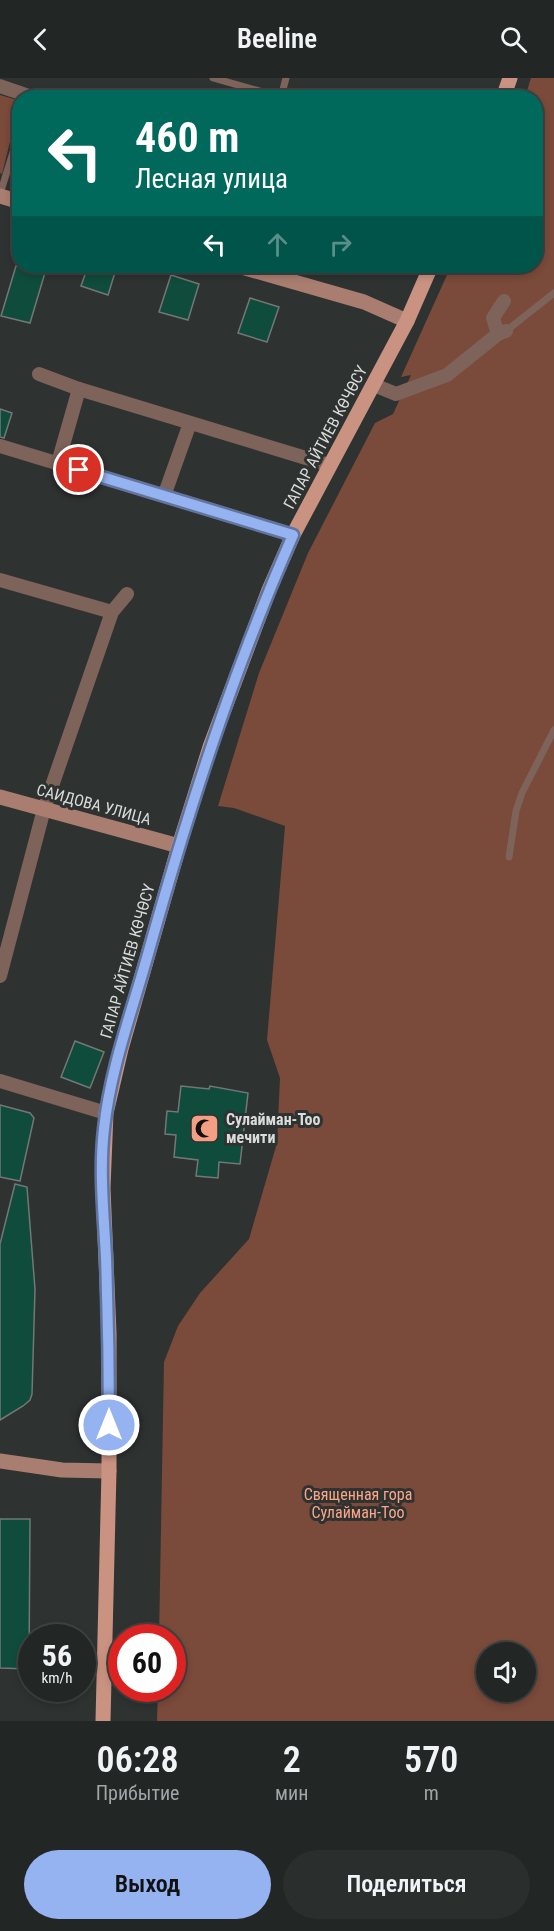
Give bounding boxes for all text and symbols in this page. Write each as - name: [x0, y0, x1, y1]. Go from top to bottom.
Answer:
- icon: back: [24, 23, 57, 56]
- text: Beeline: [237, 23, 317, 55]
- icon: search: [497, 23, 530, 56]
- text: 460 m: [135, 113, 240, 162]
- icon: left: [36, 114, 114, 192]
- text: Лесная улица: [135, 163, 288, 195]
- icon: left: [198, 228, 231, 261]
- icon: ahead: [261, 228, 294, 261]
- icon: right: [324, 228, 357, 261]
- street label: ГАПАР АЙТИЕВ КӨЧӨСҮ: [280, 362, 372, 512]
- pin: [53, 444, 104, 495]
- icon: arrive: [62, 453, 95, 486]
- street label: САИДОВА УЛИЦА: [35, 780, 153, 829]
- street label: ГАПАР АЙТИЕВ КӨЧӨСҮ: [96, 881, 159, 1041]
- place label: Сулайман-Тоо мечити: [226, 1110, 320, 1147]
- mosque icon: Сулайман-Тоо мечити: [189, 1112, 221, 1144]
- position arrow: [77, 1393, 141, 1457]
- park label: Священная гора Сулайман-Тоо: [304, 1485, 412, 1522]
- speed limit sign: 60: [108, 1624, 186, 1702]
- text: 56: [42, 1638, 72, 1673]
- map controls: [476, 1642, 536, 1702]
- button: sound: [476, 1642, 536, 1702]
- text: km/h: [42, 1669, 72, 1687]
- text: 06:28: [97, 1739, 179, 1781]
- text: 2: [283, 1739, 301, 1781]
- text: 570: [404, 1739, 458, 1781]
- text: Прибытие: [96, 1781, 179, 1805]
- text: мин: [275, 1781, 308, 1805]
- text: m: [424, 1781, 439, 1805]
- button: Выход: [24, 1850, 271, 1919]
- button: Поделиться: [283, 1850, 530, 1919]

